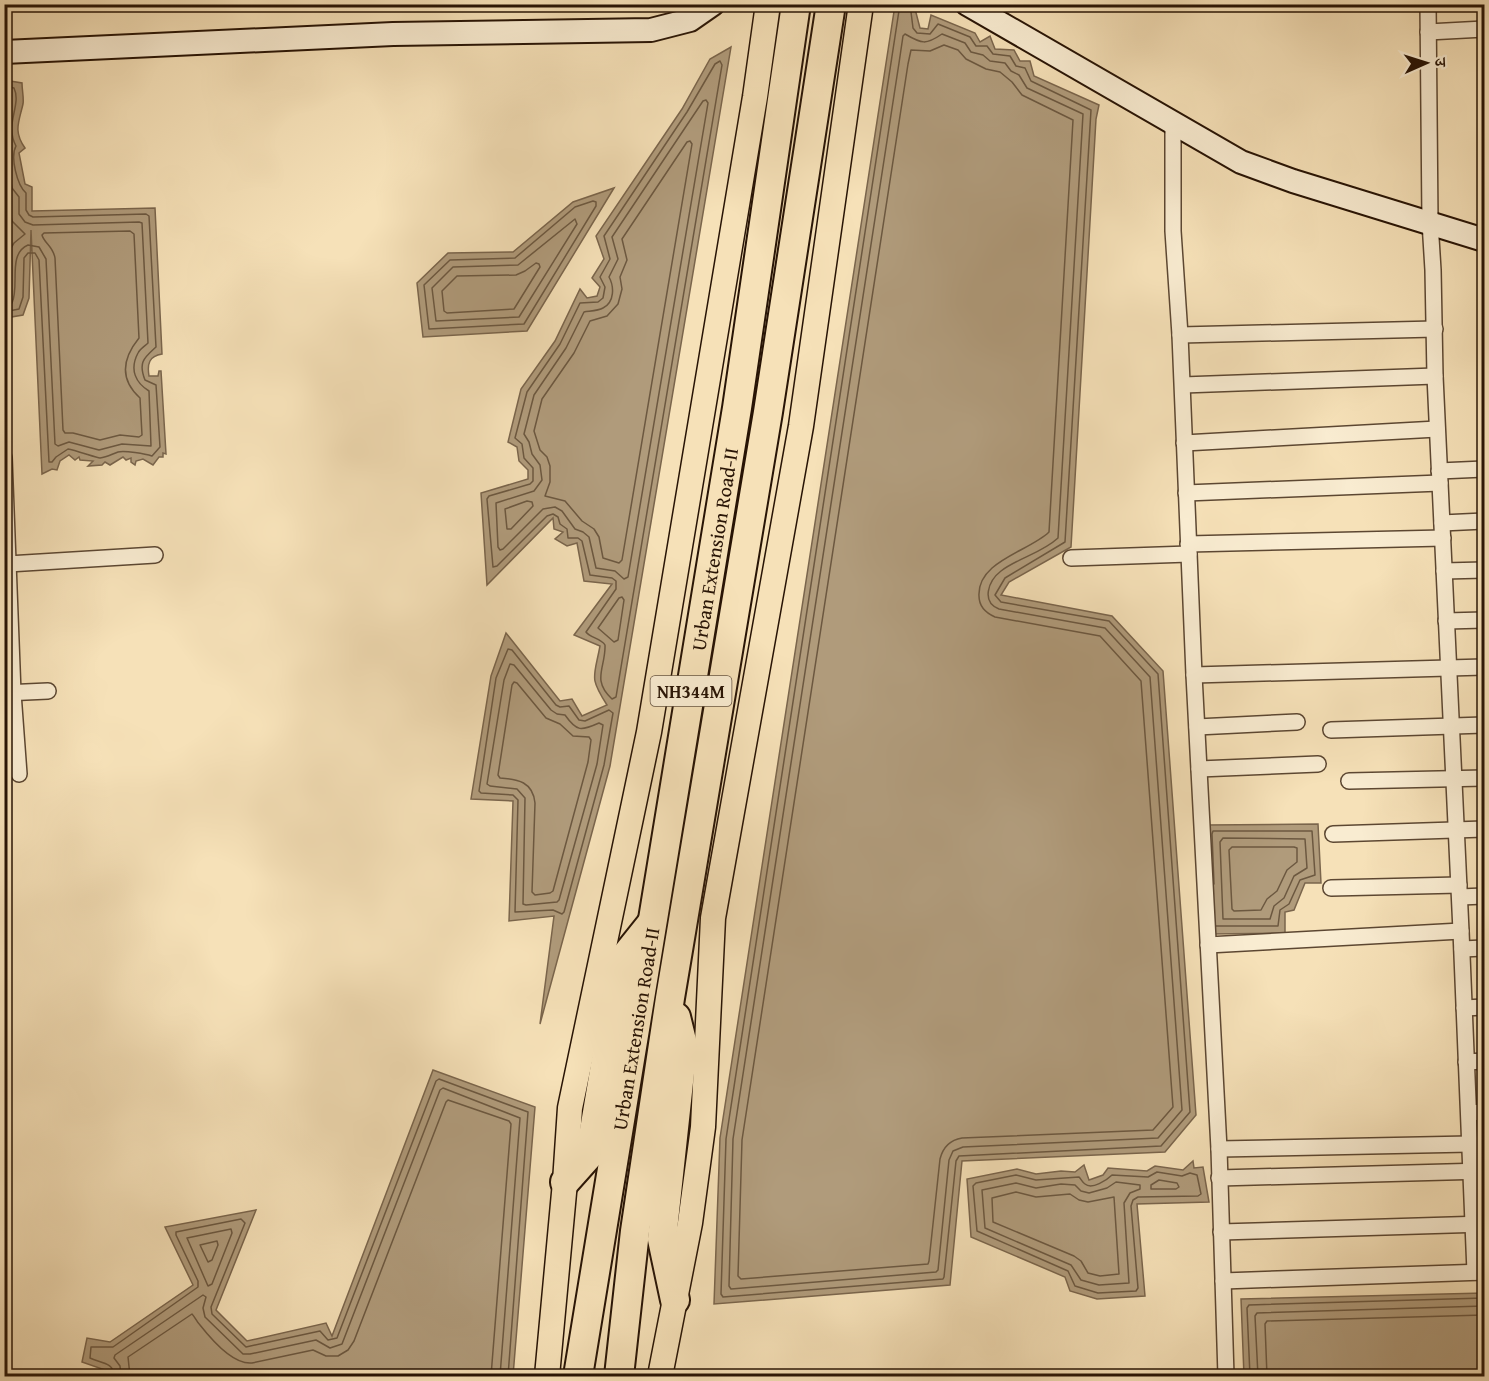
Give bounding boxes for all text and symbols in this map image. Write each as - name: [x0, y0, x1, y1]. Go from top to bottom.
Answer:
- north arrow: [1396, 33, 1456, 93]
- text: उ: [1429, 57, 1453, 69]
- street label: Urban Extension Road-II: [683, 445, 745, 653]
- road number: NH344M: [650, 676, 732, 706]
- street label: Urban Extension Road-II: [604, 925, 666, 1132]

